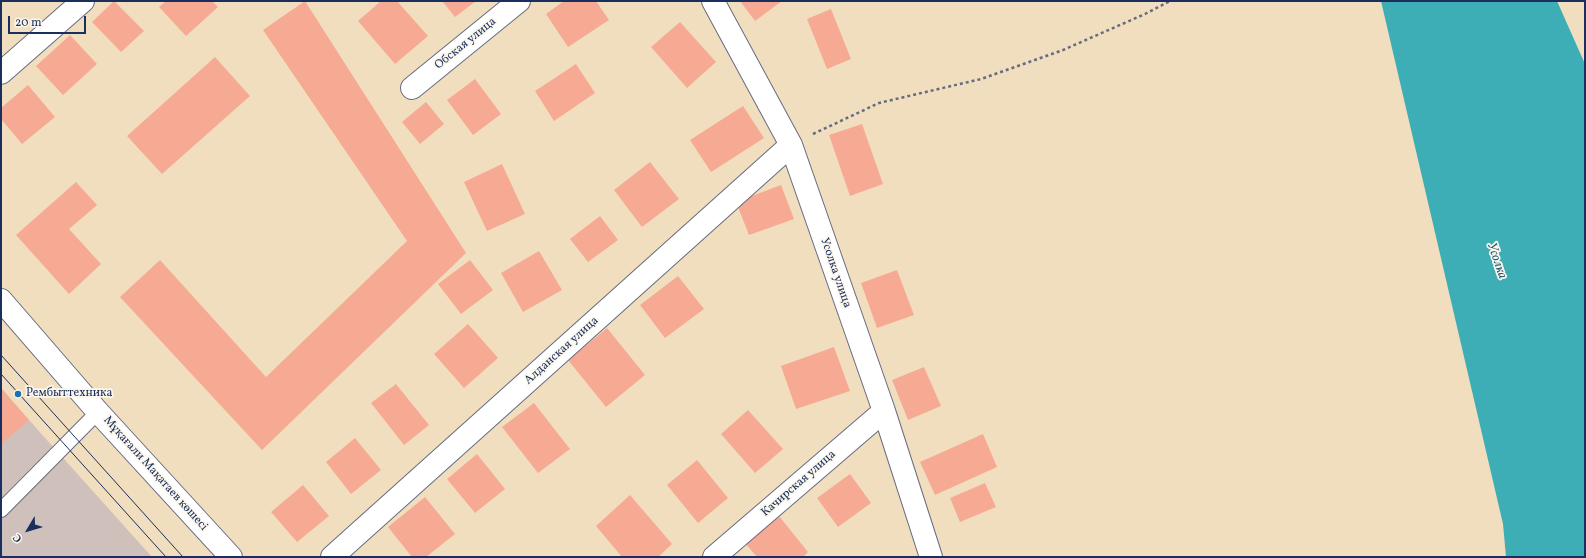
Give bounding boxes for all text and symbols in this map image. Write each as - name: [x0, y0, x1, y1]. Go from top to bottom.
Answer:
- scale bar: [10, 8, 88, 34]
- text: 20 m: [15, 15, 42, 31]
- street label: Обская улица: [432, 15, 500, 73]
- street label: Усолка улица: [816, 236, 854, 310]
- water label: Усолка: [1483, 241, 1509, 281]
- street label: Алданская улица: [522, 314, 602, 388]
- place label: Рембыттехника: [26, 387, 112, 401]
- marker: Рембыттехника: [13, 389, 23, 399]
- street label: Мұқағали Мақатаев көшесі: [100, 414, 210, 534]
- street label: Качирская улица: [759, 448, 839, 520]
- north arrow: [8, 510, 48, 550]
- text: С: [10, 530, 26, 545]

